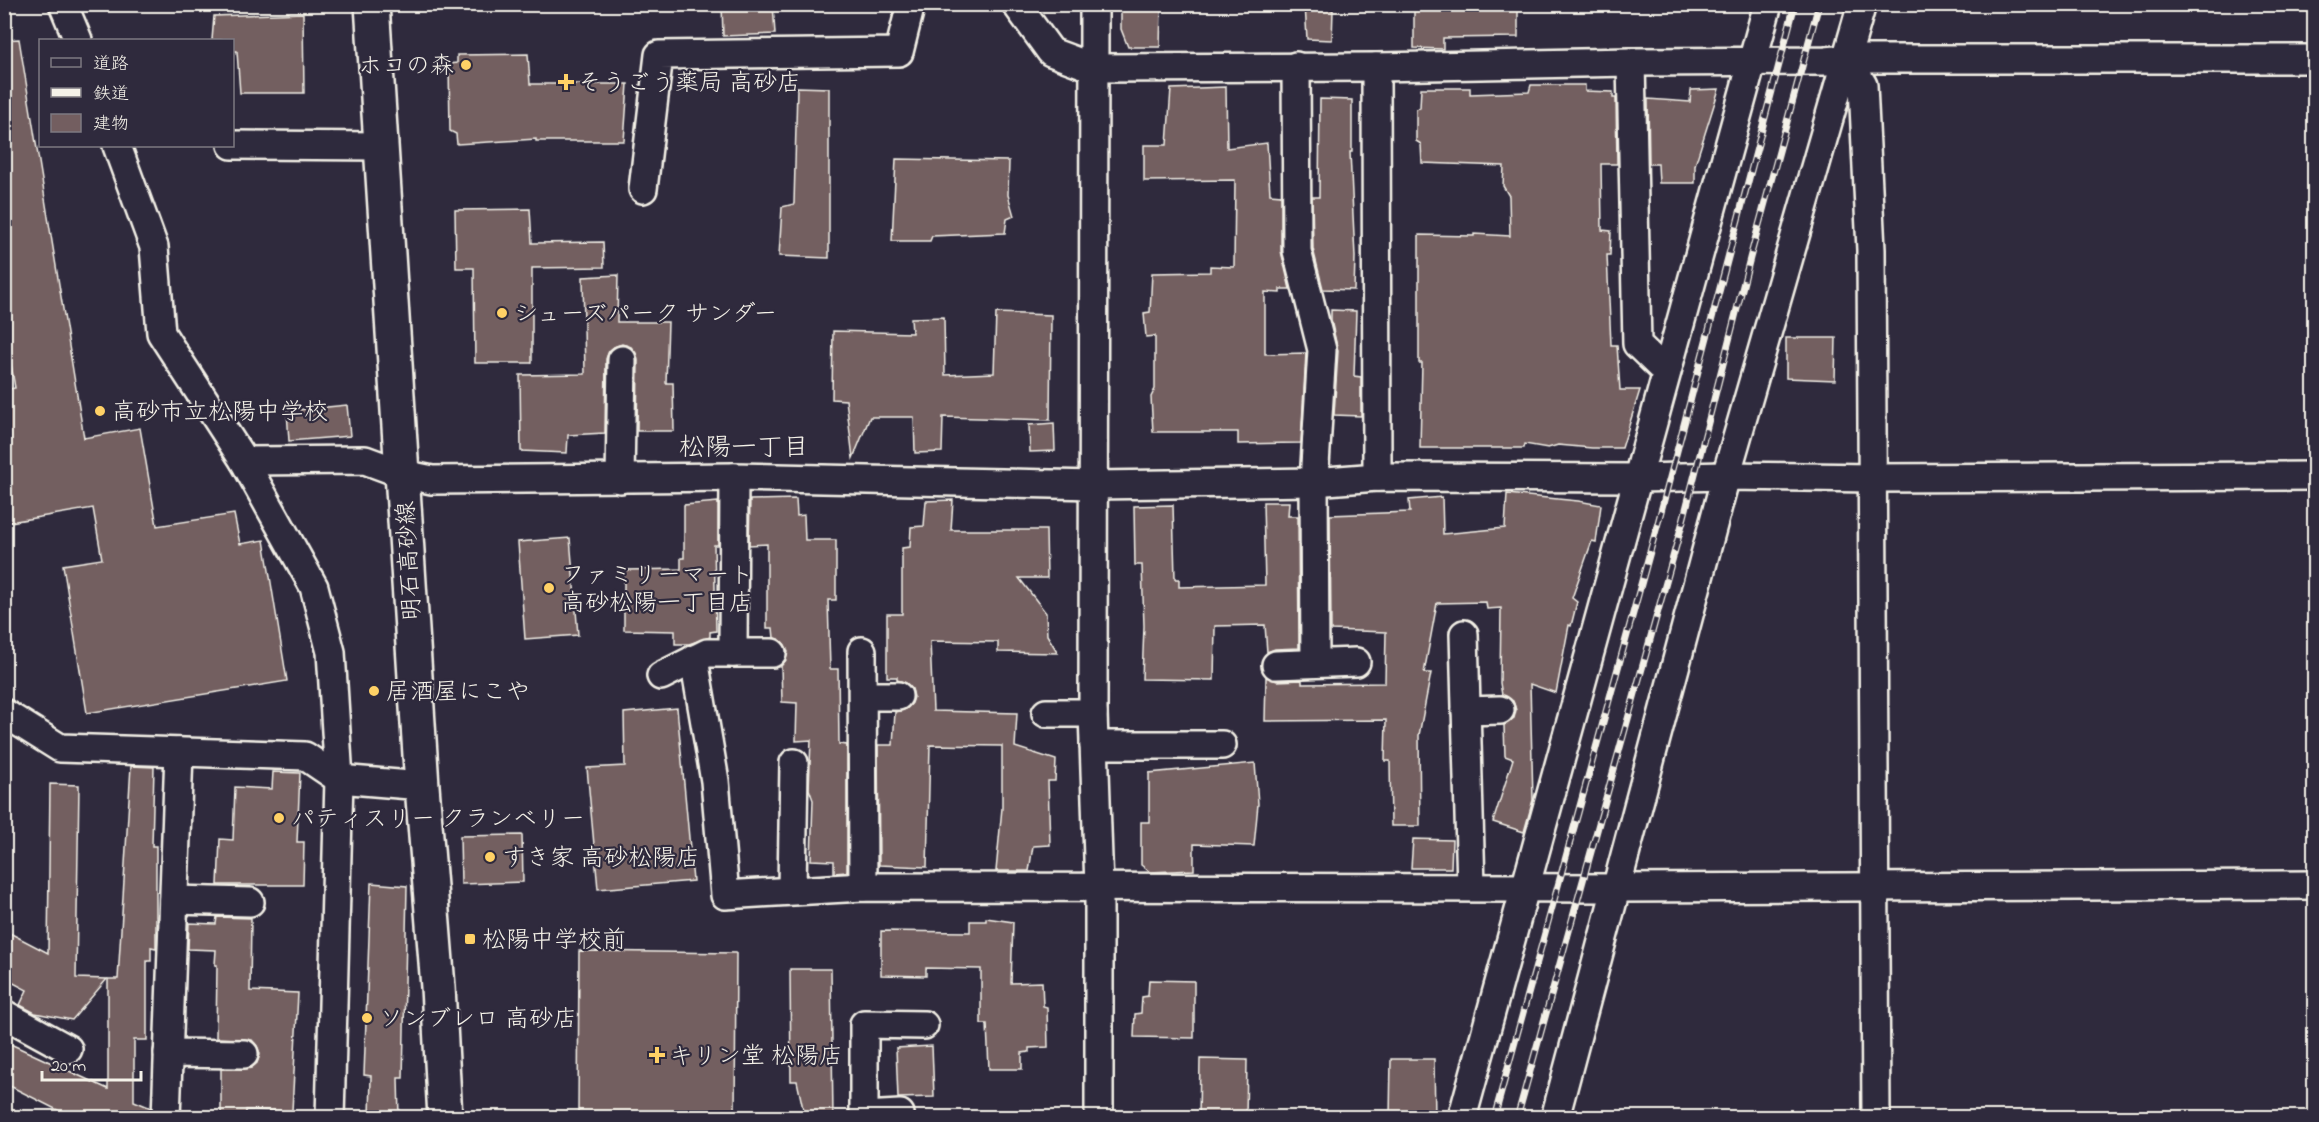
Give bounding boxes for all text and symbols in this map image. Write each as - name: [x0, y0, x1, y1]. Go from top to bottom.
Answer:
- legend: [39, 39, 234, 147]
- place label: ホコの森: [358, 50, 454, 85]
- text: 道路: [93, 52, 129, 78]
- marker: ホコの森: [459, 58, 473, 72]
- place label: そうごう薬局 高砂店: [578, 67, 801, 102]
- marker: そうごう薬局 高砂店: [559, 75, 573, 89]
- text: 鉄道: [93, 82, 129, 108]
- text: 建物: [93, 112, 129, 138]
- place label: シューズパーク サンダー: [514, 298, 777, 333]
- marker: シューズパーク サンダー: [495, 306, 509, 320]
- place label: 高砂市立松陽中学校: [112, 396, 328, 431]
- marker: 高砂市立松陽中学校: [93, 404, 107, 418]
- district label: 松陽一丁目: [679, 430, 809, 468]
- street label: 明石高砂線: [390, 500, 431, 622]
- place label: ファミリーマート 高砂松陽一丁目店: [561, 559, 753, 622]
- marker: ファミリーマート 高砂松陽一丁目店: [542, 581, 556, 595]
- place label: 居酒屋にこや: [386, 676, 530, 711]
- marker: 居酒屋にこや: [367, 684, 381, 698]
- place label: パティスリー クランベリー: [291, 803, 585, 838]
- marker: パティスリー クランベリー: [272, 811, 286, 825]
- place label: すき家 高砂松陽店: [502, 842, 700, 877]
- marker: すき家 高砂松陽店: [483, 850, 497, 864]
- place label: 松陽中学校前: [482, 924, 626, 959]
- marker: 松陽中学校前: [463, 932, 477, 946]
- place label: ソンブレロ 高砂店: [379, 1003, 577, 1038]
- marker: ソンブレロ 高砂店: [360, 1011, 374, 1025]
- place label: キリン堂 松陽店: [669, 1040, 843, 1075]
- scale bar: [42, 1044, 141, 1082]
- marker: キリン堂 松陽店: [650, 1048, 664, 1062]
- text: 20 m: [51, 1054, 86, 1080]

